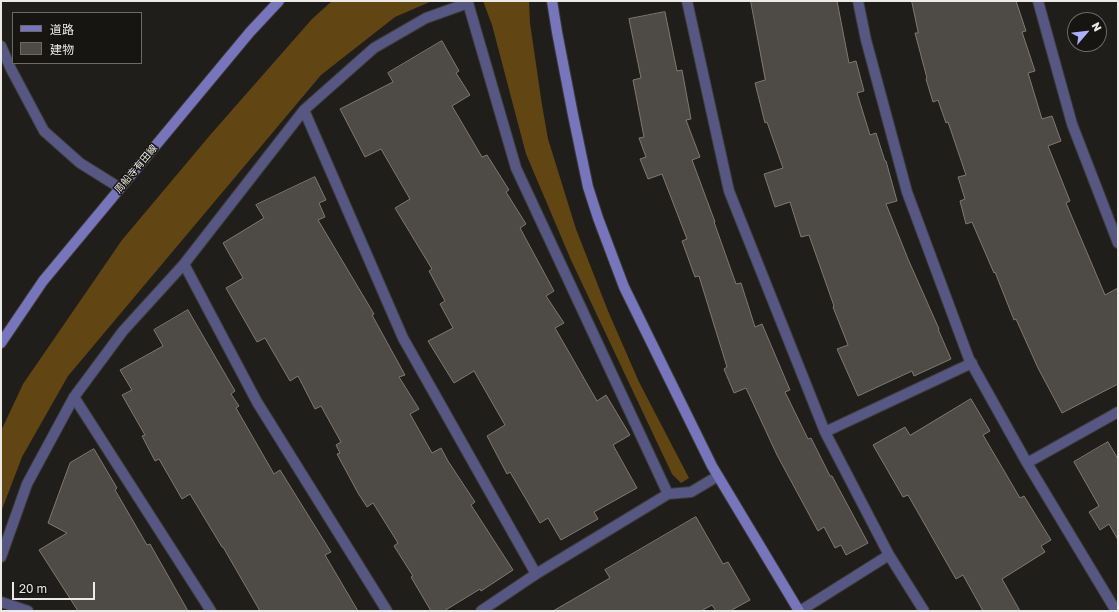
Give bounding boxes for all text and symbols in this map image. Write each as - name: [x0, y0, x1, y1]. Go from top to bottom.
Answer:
- legend: [12, 12, 142, 64]
- north arrow: [1067, 12, 1107, 52]
- text: N: [1089, 20, 1105, 33]
- text: 道路: [50, 22, 74, 37]
- text: 建物: [50, 42, 74, 57]
- street label: 周船寺有田線: [112, 142, 160, 196]
- scale bar: [14, 574, 97, 600]
- text: 20 m: [19, 581, 47, 596]

